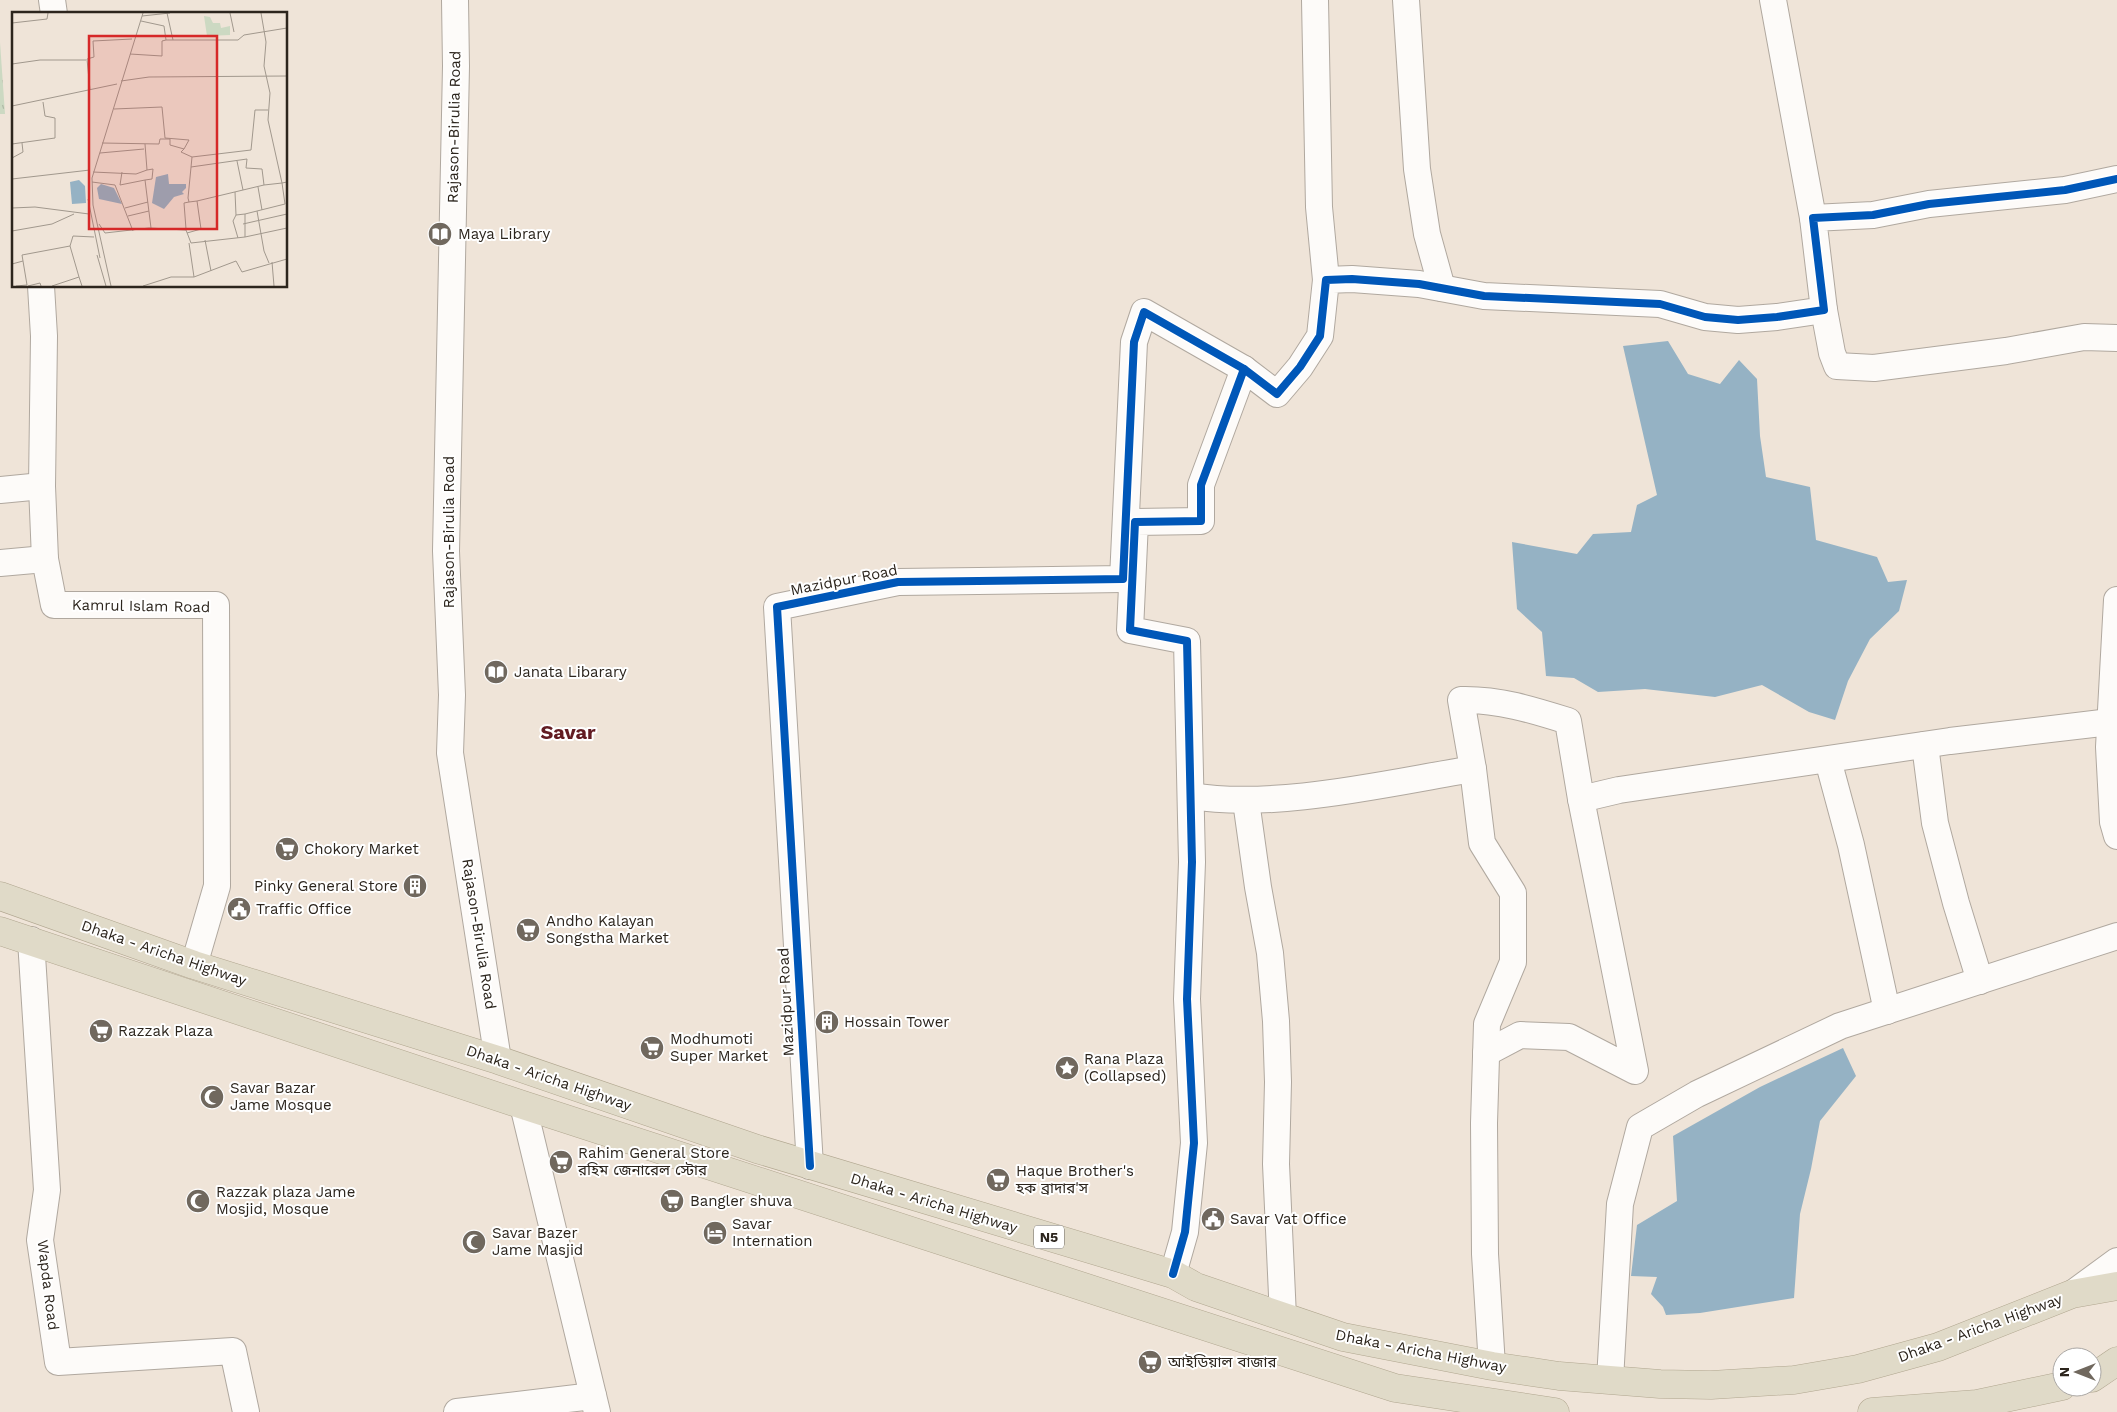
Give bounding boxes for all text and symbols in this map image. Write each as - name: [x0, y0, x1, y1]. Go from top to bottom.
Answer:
- inset map: [12, 12, 288, 288]
- street label: Rajason-Birulia Road: [444, 51, 464, 203]
- library icon: Maya Library: [427, 221, 453, 247]
- place label: Maya Library: [458, 225, 550, 243]
- street label: Rajason-Birulia Road: [440, 456, 458, 608]
- street label: Mazidpur Road: [789, 561, 899, 599]
- street label: Kamrul Islam Road: [72, 596, 210, 616]
- library icon: Janata Libarary: [483, 659, 509, 685]
- place label: Janata Libarary: [514, 663, 627, 681]
- district label: Savar: [540, 720, 596, 744]
- supermarket icon: Chokory Market: [274, 836, 300, 862]
- place label: Chokory Market: [304, 840, 419, 858]
- street label: Rajason-Birulia Road: [458, 857, 500, 1011]
- building icon: Pinky General Store: [402, 873, 428, 899]
- place label: Pinky General Store: [254, 877, 398, 895]
- public building icon: Traffic Office: [226, 896, 252, 922]
- place label: Traffic Office: [256, 900, 352, 918]
- place label: Andho Kalayan Songstha Market: [546, 912, 670, 947]
- street label: Dhaka - Aricha Highway: [79, 916, 249, 990]
- supermarket icon: Andho Kalayan Songstha Market: [515, 917, 541, 943]
- street label: Mazidpur Road: [774, 947, 798, 1057]
- building icon: Hossain Tower: [814, 1009, 840, 1035]
- place label: Hossain Tower: [844, 1013, 949, 1031]
- supermarket icon: Razzak Plaza: [88, 1018, 114, 1044]
- place label: Razzak Plaza: [118, 1022, 214, 1040]
- place label: Modhumoti Super Market: [670, 1030, 769, 1065]
- supermarket icon: Modhumoti Super Market: [639, 1035, 665, 1061]
- street label: Dhaka - Aricha Highway: [464, 1041, 634, 1115]
- place label: Rana Plaza (Collapsed): [1084, 1050, 1166, 1085]
- place icon: Rana Plaza (Collapsed): [1054, 1055, 1080, 1081]
- place label: Savar Bazar Jame Mosque: [230, 1079, 332, 1114]
- mosque icon: Savar Bazar Jame Mosque: [199, 1084, 225, 1110]
- place label: Rahim General Store রহিম জেনারেল স্টোর: [577, 1144, 730, 1179]
- supermarket icon: Rahim General Store রহিম জেনারেল স্টোর: [548, 1149, 574, 1175]
- place label: Haque Brother's হক ব্রাদার'স: [1015, 1162, 1134, 1197]
- supermarket icon: Haque Brother's হক ব্রাদার'স: [985, 1167, 1011, 1193]
- street label: Dhaka - Aricha Highway: [848, 1169, 1020, 1237]
- place label: Razzak plaza Jame Mosjid, Mosque: [216, 1183, 355, 1218]
- mosque icon: Razzak plaza Jame Mosjid, Mosque: [185, 1188, 211, 1214]
- supermarket icon: Bangler shuva: [659, 1188, 685, 1214]
- place label: Bangler shuva: [690, 1192, 793, 1210]
- public building icon: Savar Vat Office: [1200, 1206, 1226, 1232]
- place label: Savar Vat Office: [1230, 1210, 1347, 1228]
- place label: Savar Internation: [732, 1215, 813, 1250]
- hotel icon: Savar Internation: [702, 1220, 728, 1246]
- place label: Savar Bazer Jame Masjid: [492, 1224, 583, 1259]
- road number: N5: [1034, 1226, 1064, 1248]
- mosque icon: Savar Bazer Jame Masjid: [461, 1229, 487, 1255]
- street label: Wapda Road: [34, 1239, 62, 1331]
- street label: Dhaka - Aricha Highway: [1895, 1290, 2065, 1366]
- street label: Dhaka - Aricha Highway: [1334, 1326, 1508, 1376]
- north arrow: [2052, 1347, 2102, 1397]
- supermarket icon: আইডিয়াল বাজার: [1137, 1349, 1163, 1375]
- place label: আইডিয়াল বাজার: [1167, 1353, 1277, 1371]
- text: N: [2056, 1367, 2072, 1377]

